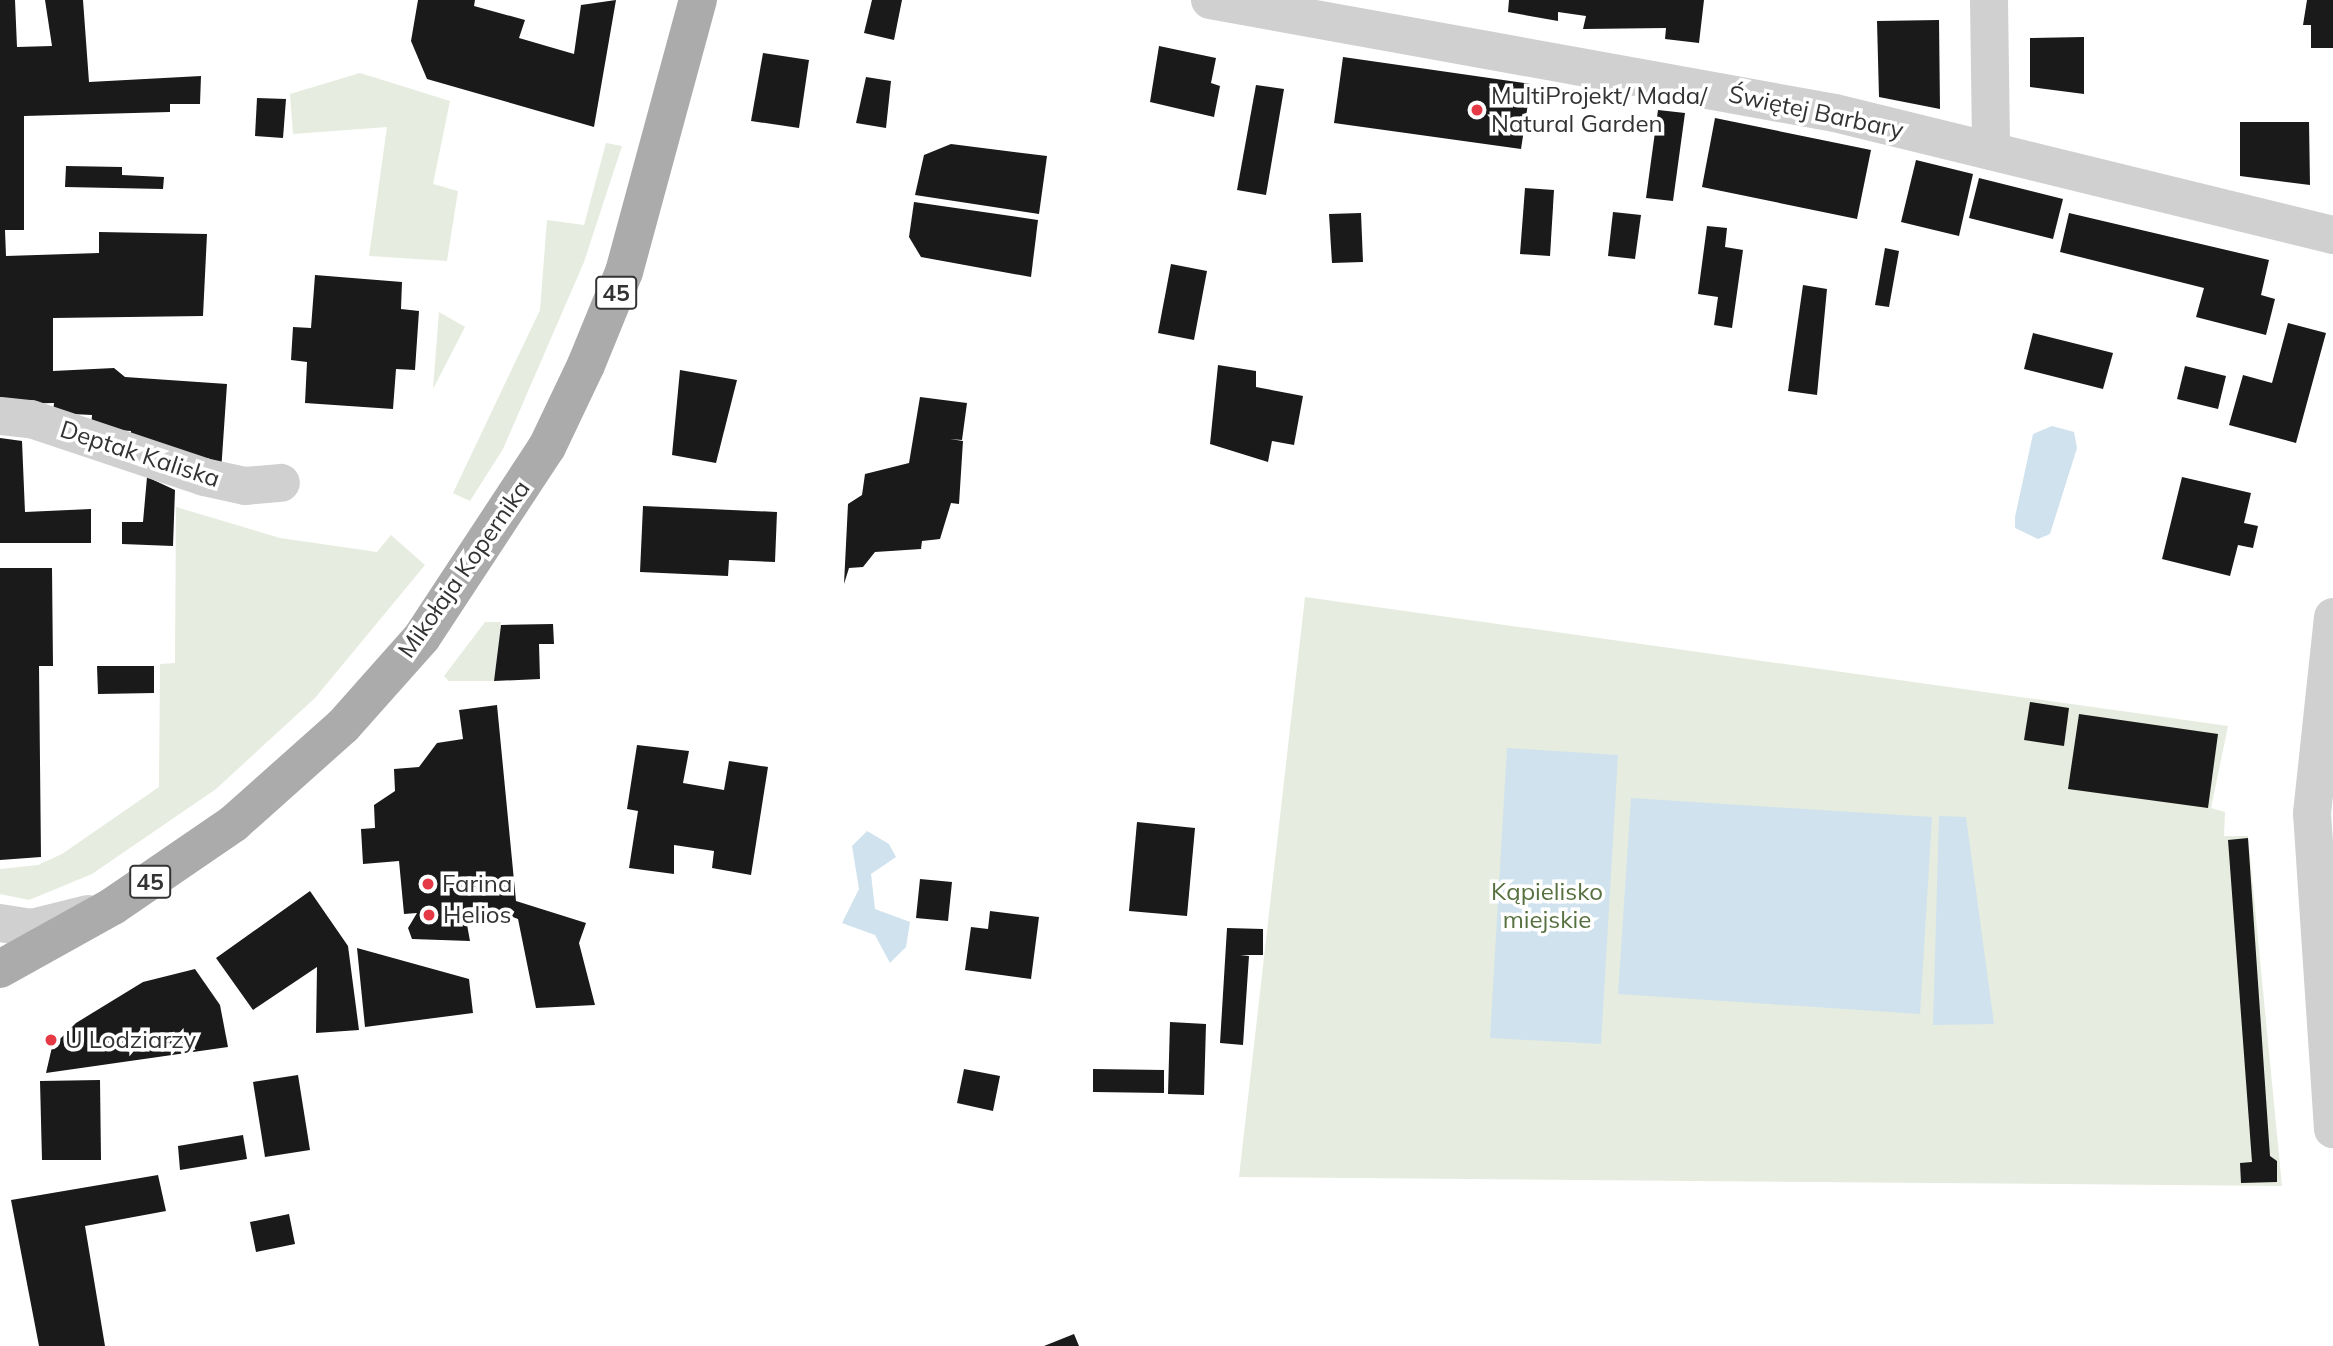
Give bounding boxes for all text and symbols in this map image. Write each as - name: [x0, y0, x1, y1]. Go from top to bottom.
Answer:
- street label: Świętej Barbary: [1726, 79, 1906, 145]
- place label: MultiProjekt/ Mada/ Natural Garden: [1491, 82, 1707, 138]
- marker: MultiProjekt/ Mada/ Natural Garden: [1469, 102, 1485, 118]
- road number: 45: [595, 274, 637, 312]
- street label: Deptak Kaliska: [56, 415, 224, 493]
- street label: Mikołaja Kopernika: [392, 475, 536, 663]
- road number: 45: [129, 862, 171, 902]
- place label: Farina: [442, 870, 512, 898]
- marker: Farina: [420, 876, 436, 892]
- park label: Kąpielisko miejskie: [1491, 878, 1603, 934]
- place label: Helios: [443, 901, 511, 929]
- marker: Helios: [421, 907, 437, 923]
- place label: U Lodziarzy: [65, 1026, 196, 1054]
- marker: U Lodziarzy: [43, 1032, 59, 1048]

